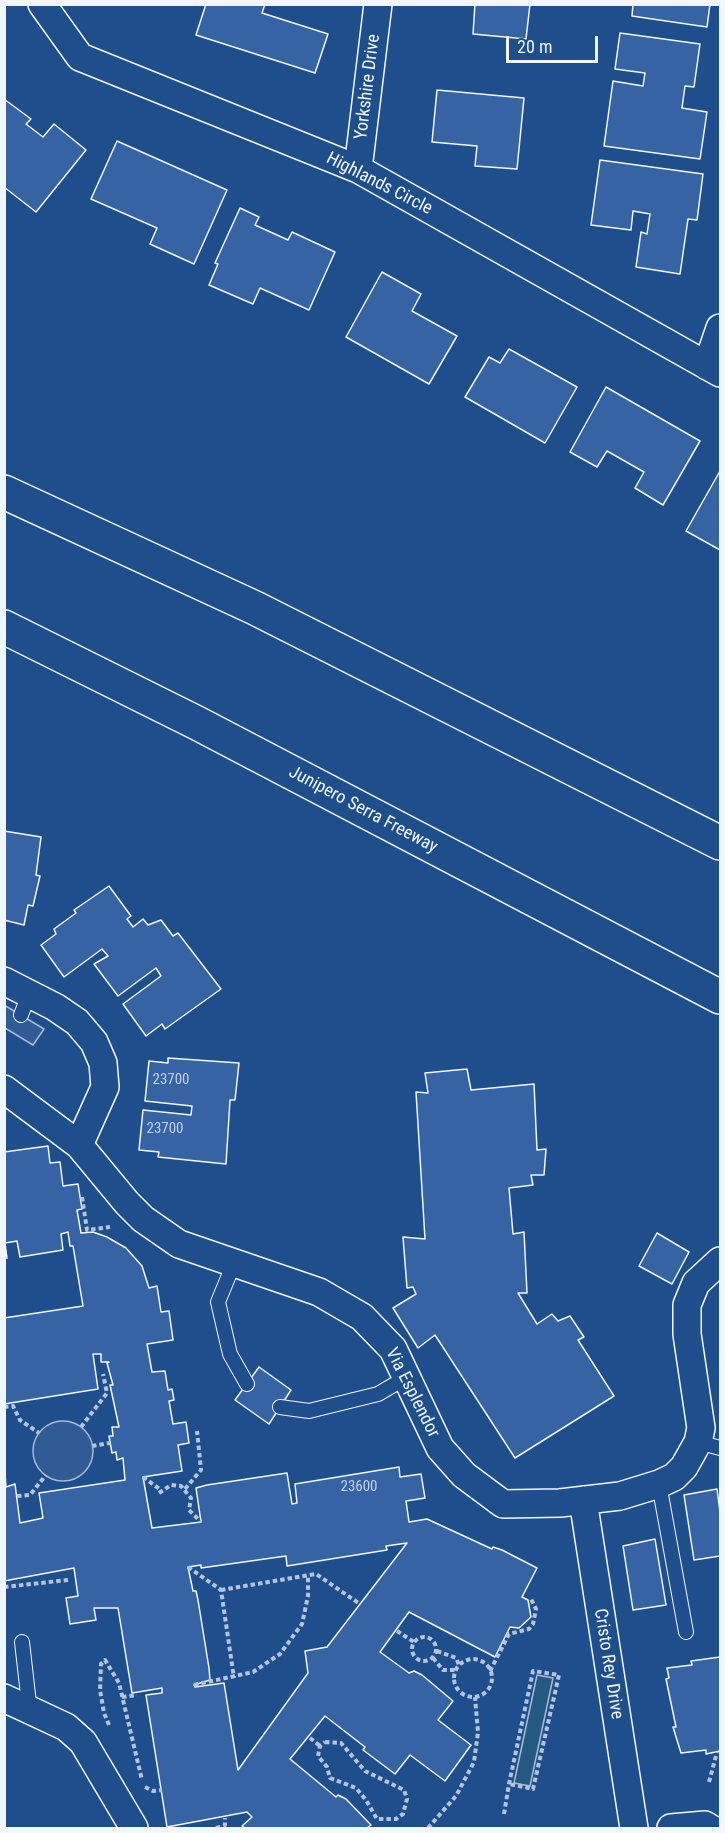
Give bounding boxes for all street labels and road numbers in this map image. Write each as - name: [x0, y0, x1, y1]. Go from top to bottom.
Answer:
- street label: Yorkshire Drive: [351, 33, 385, 141]
- street label: Highlands Circle: [322, 148, 436, 220]
- street label: Junipero Serra Freeway: [285, 762, 441, 858]
- street label: Via Esplendor: [380, 1345, 444, 1441]
- street label: Cristo Rey Drive: [589, 1607, 627, 1721]

